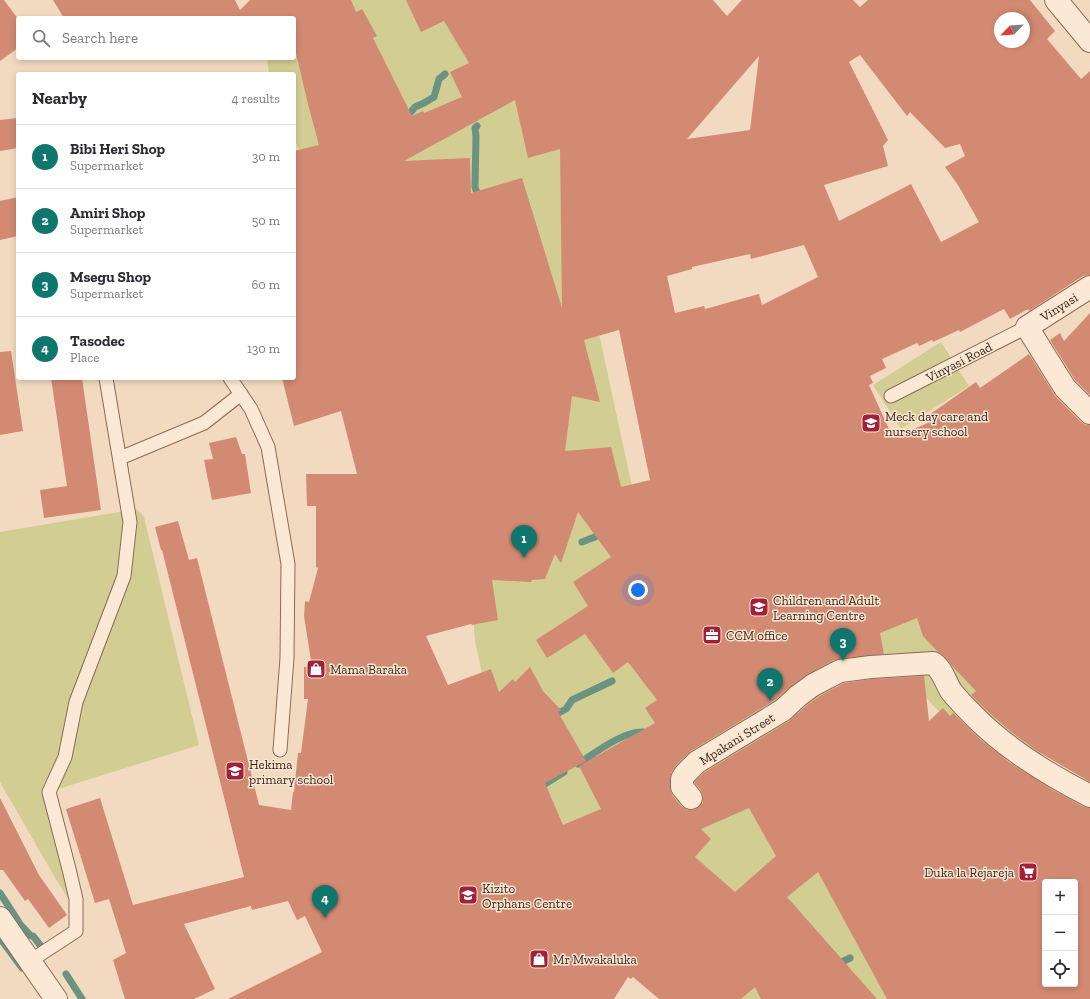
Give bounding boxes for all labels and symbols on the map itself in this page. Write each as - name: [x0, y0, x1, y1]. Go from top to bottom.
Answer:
- north arrow: [994, 12, 1030, 48]
- street label: Vinyasi: [1037, 290, 1081, 325]
- street label: Vinyasi Road: [923, 339, 995, 386]
- place label: Meck day care and nursery school: [885, 409, 988, 439]
- school or university icon: Meck day care and nursery school: [860, 412, 882, 434]
- pin: 1: [511, 525, 537, 558]
- your location: [628, 580, 648, 600]
- place label: Children and Adult Learning Centre: [773, 593, 879, 623]
- school or university icon: Children and Adult Learning Centre: [748, 596, 770, 618]
- office icon: CCM office: [701, 624, 723, 646]
- place label: CCM office: [726, 628, 787, 643]
- pin: 3: [830, 628, 856, 661]
- shop icon: Mama Baraka: [305, 658, 327, 680]
- place label: Mama Baraka: [330, 662, 408, 677]
- pin: 2: [757, 668, 783, 701]
- street label: Mpakani Street: [697, 710, 778, 768]
- place label: Hekima primary school: [249, 757, 334, 787]
- school or university icon: Hekima primary school: [224, 760, 246, 782]
- supermarket icon: Duka la Rejareja: [1017, 861, 1039, 883]
- place label: Duka la Rejareja: [924, 865, 1015, 881]
- place label: Kizito Orphans Centre: [482, 881, 572, 911]
- school or university icon: Kizito Orphans Centre: [457, 884, 479, 906]
- pin: 4: [312, 885, 338, 918]
- shop icon: Mr Mwakaluka: [528, 948, 550, 970]
- place label: Mr Mwakaluka: [553, 952, 637, 967]

